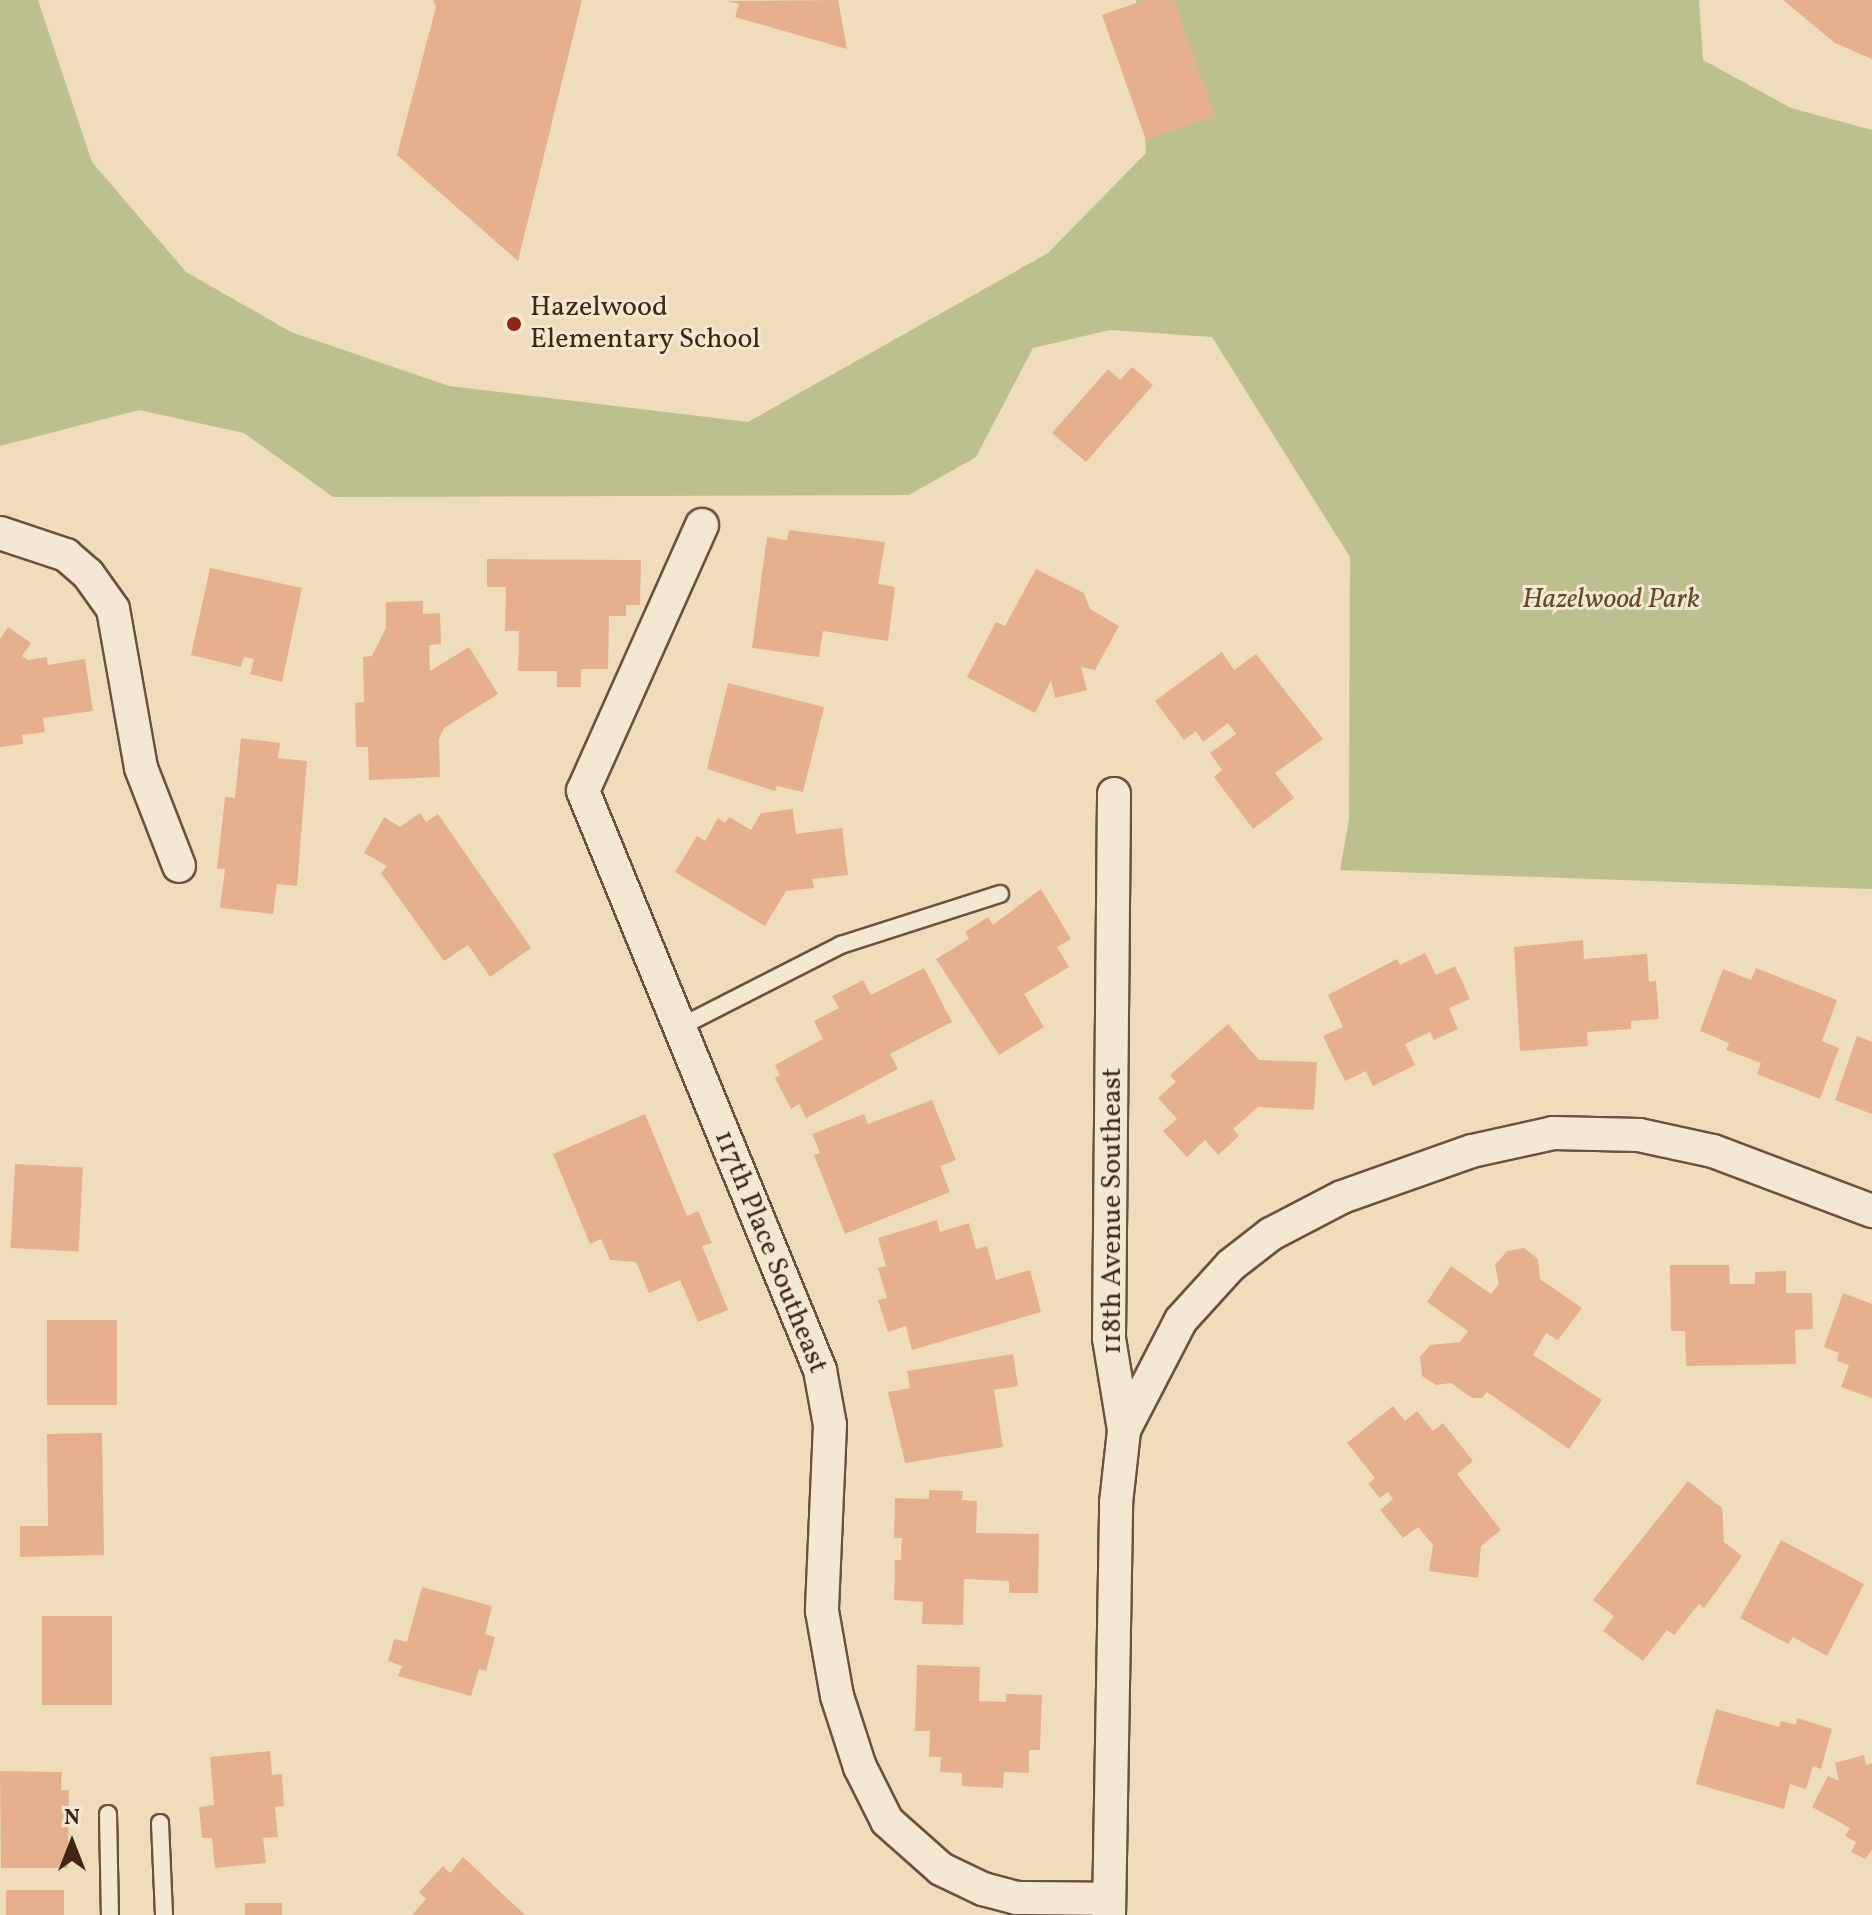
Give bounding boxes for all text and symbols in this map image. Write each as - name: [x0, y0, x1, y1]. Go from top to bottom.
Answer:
- place label: Hazelwood Elementary School: [530, 291, 761, 357]
- marker: Hazelwood Elementary School: [505, 315, 523, 333]
- park label: Hazelwood Park: [1522, 583, 1700, 617]
- street label: 118th Avenue Southeast: [1096, 1068, 1130, 1354]
- street label: 117th Place Southeast: [706, 1126, 834, 1378]
- north arrow: [32, 1803, 112, 1883]
- text: N: [64, 1803, 80, 1834]

